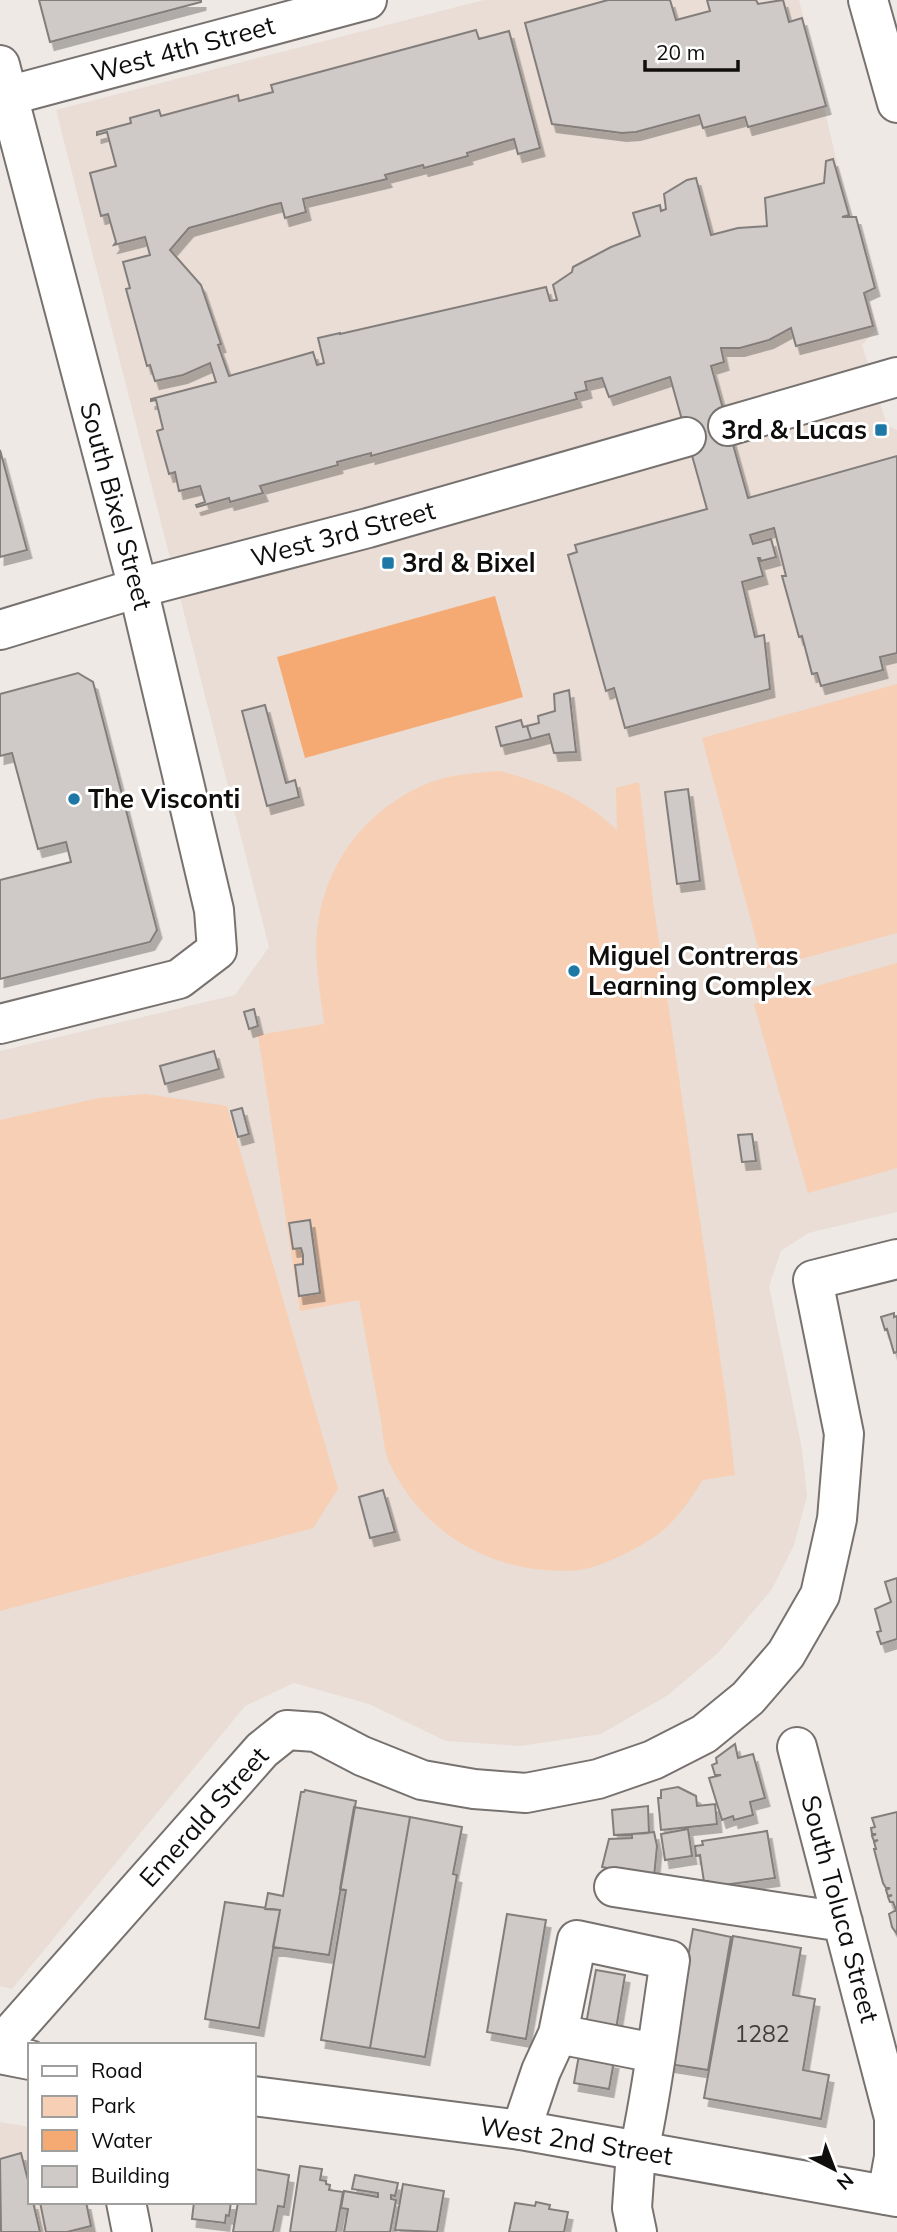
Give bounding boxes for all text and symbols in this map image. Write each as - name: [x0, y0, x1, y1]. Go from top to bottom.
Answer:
- street label: West 4th Street: [87, 8, 278, 89]
- scale bar: [645, 28, 738, 72]
- text: 20 m: [656, 39, 705, 65]
- street label: South Bixel Street: [73, 398, 160, 613]
- place label: 3rd & Lucas: [721, 413, 867, 446]
- marker: 3rd & Lucas: [873, 422, 889, 438]
- street label: West 3rd Street: [247, 493, 439, 574]
- place label: 3rd & Bixel: [402, 546, 536, 579]
- marker: 3rd & Bixel: [380, 555, 396, 571]
- place label: The Visconti: [88, 782, 240, 815]
- marker: The Visconti: [66, 791, 82, 807]
- place label: Miguel Contreras Learning Complex: [588, 939, 812, 1002]
- marker: Miguel Contreras Learning Complex: [566, 963, 582, 979]
- street label: Emerald Street: [132, 1740, 275, 1894]
- street label: South Toluca Street: [794, 1792, 887, 2026]
- house number: 1282: [734, 2019, 790, 2048]
- legend: [28, 2043, 256, 2204]
- text: Road: [91, 2057, 142, 2083]
- text: Park: [91, 2092, 135, 2118]
- street label: West 2nd Street: [477, 2109, 675, 2172]
- text: Water: [91, 2127, 152, 2153]
- north arrow: [799, 2134, 869, 2204]
- text: Building: [91, 2162, 170, 2188]
- text: N: [832, 2168, 859, 2195]

